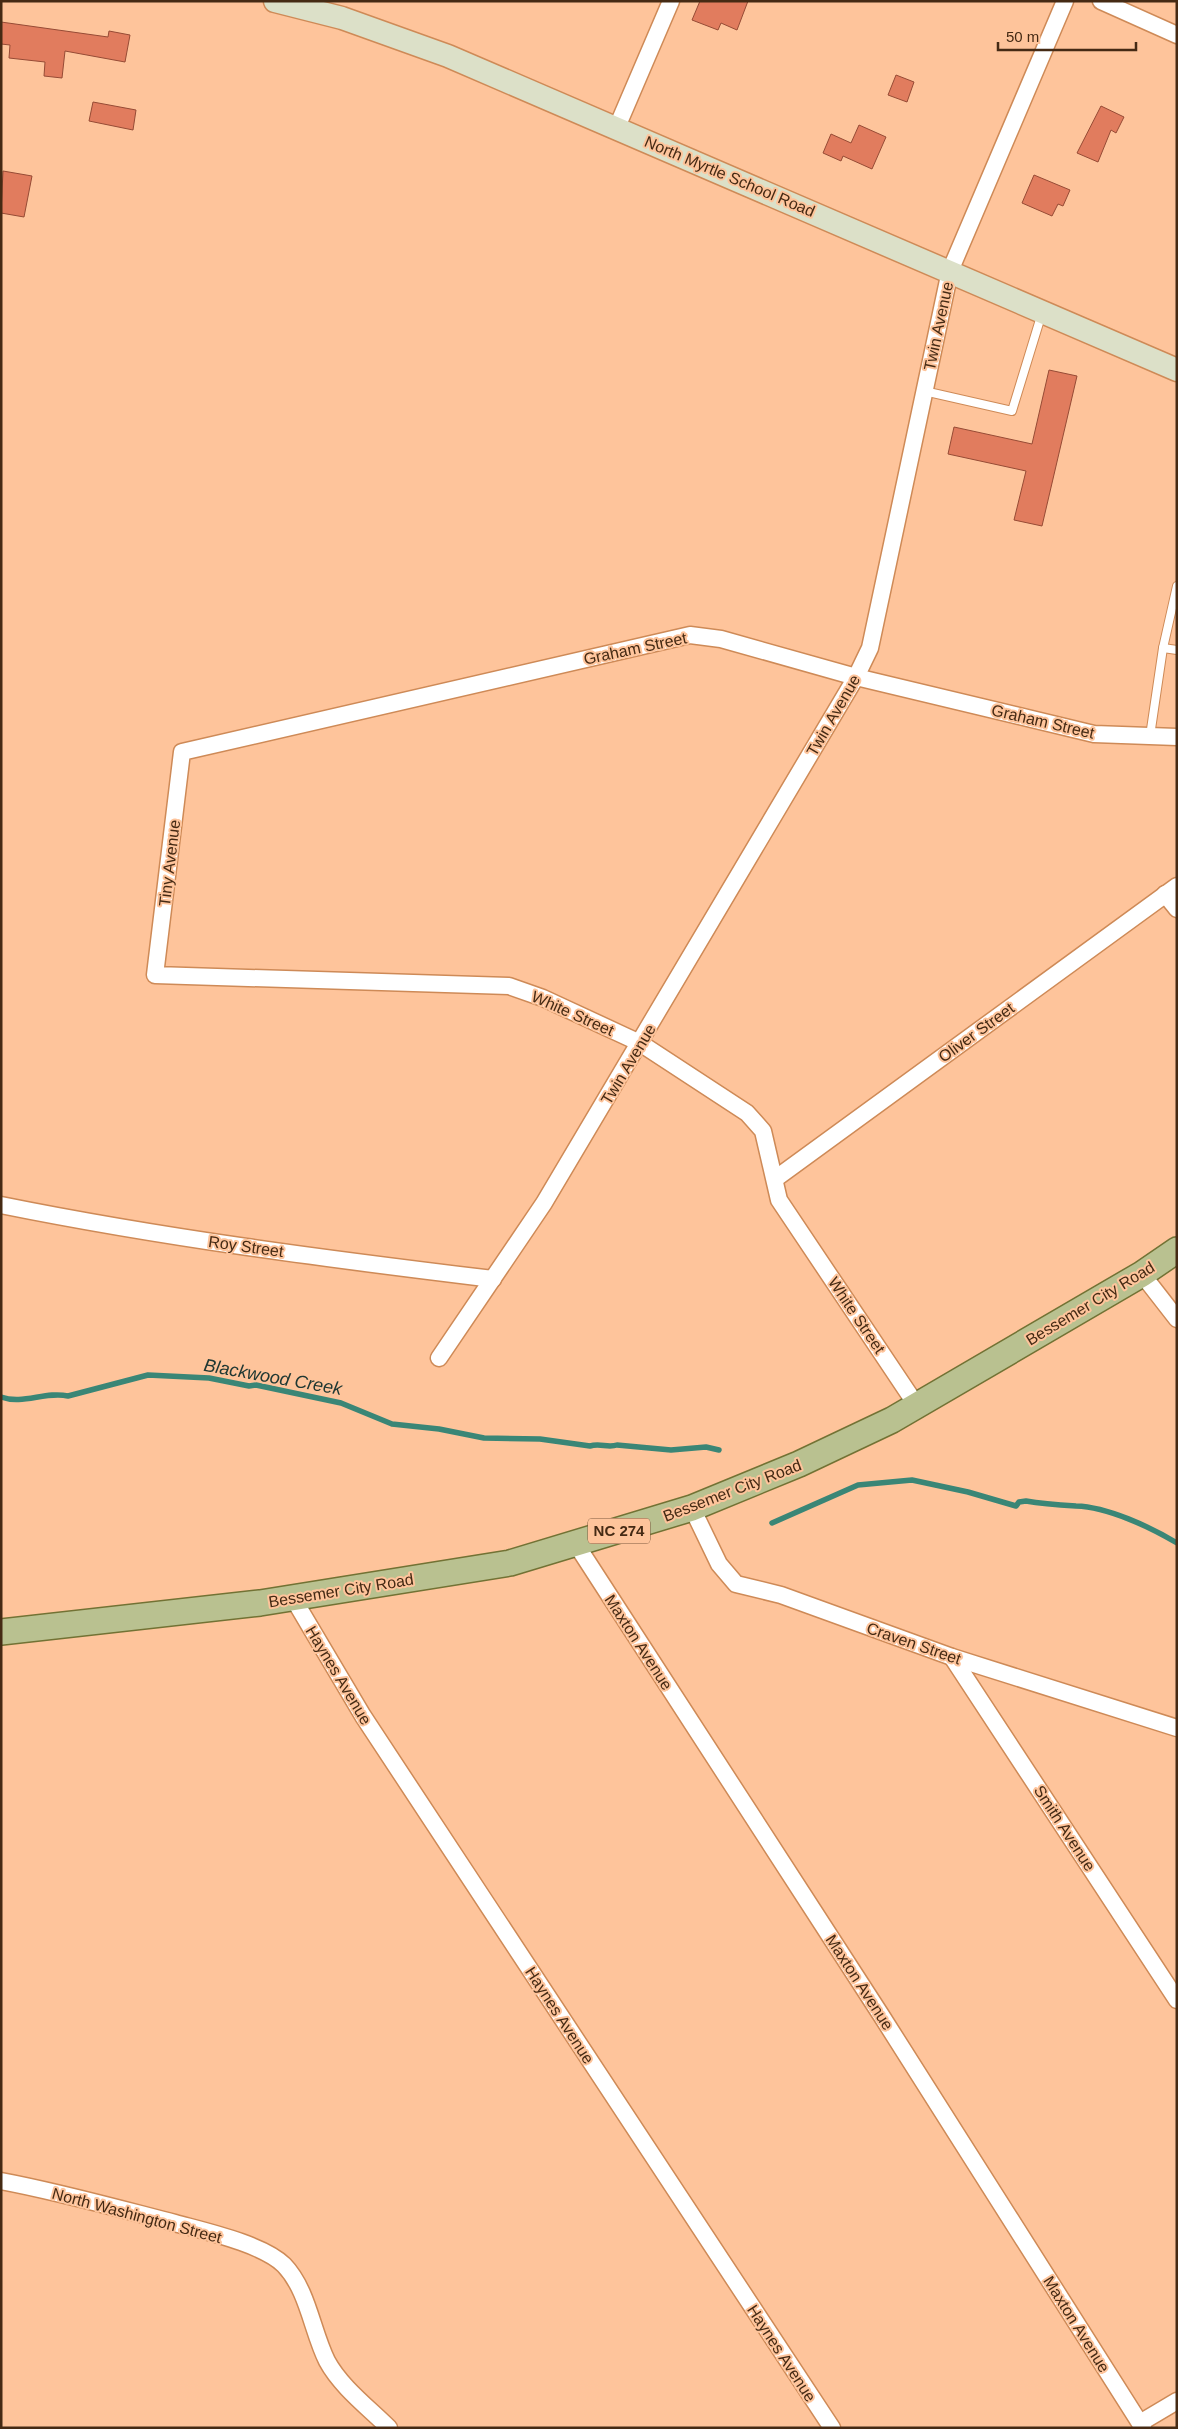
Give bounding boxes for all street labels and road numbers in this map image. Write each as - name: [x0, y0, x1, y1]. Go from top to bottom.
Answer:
- street label: North Myrtle School Road: [642, 133, 817, 220]
- street label: Twin Avenue: [921, 280, 956, 372]
- street label: Graham Street: [582, 629, 689, 668]
- street label: Twin Avenue: [803, 672, 863, 759]
- street label: Graham Street: [990, 701, 1096, 742]
- street label: Tiny Avenue: [156, 819, 183, 907]
- street label: White Street: [529, 988, 617, 1039]
- street label: Oliver Street: [935, 999, 1018, 1065]
- street label: Twin Avenue: [598, 1021, 659, 1107]
- street label: Roy Street: [207, 1233, 285, 1260]
- street label: Bessemer City Road: [1023, 1258, 1158, 1348]
- street label: White Street: [825, 1274, 889, 1357]
- street label: Bessemer City Road: [661, 1456, 804, 1525]
- road number: NC 274: [588, 1518, 650, 1544]
- street label: Bessemer City Road: [267, 1571, 415, 1610]
- street label: Maxton Avenue: [601, 1592, 676, 1693]
- street label: Craven Street: [864, 1619, 964, 1668]
- street label: Haynes Avenue: [302, 1623, 375, 1728]
- street label: Smith Avenue: [1031, 1782, 1099, 1874]
- street label: Maxton Avenue: [822, 1932, 897, 2033]
- street label: Haynes Avenue: [522, 1964, 597, 2067]
- street label: North Washington Street: [50, 2185, 224, 2246]
- street label: Maxton Avenue: [1040, 2273, 1113, 2375]
- street label: Haynes Avenue: [744, 2302, 819, 2405]

